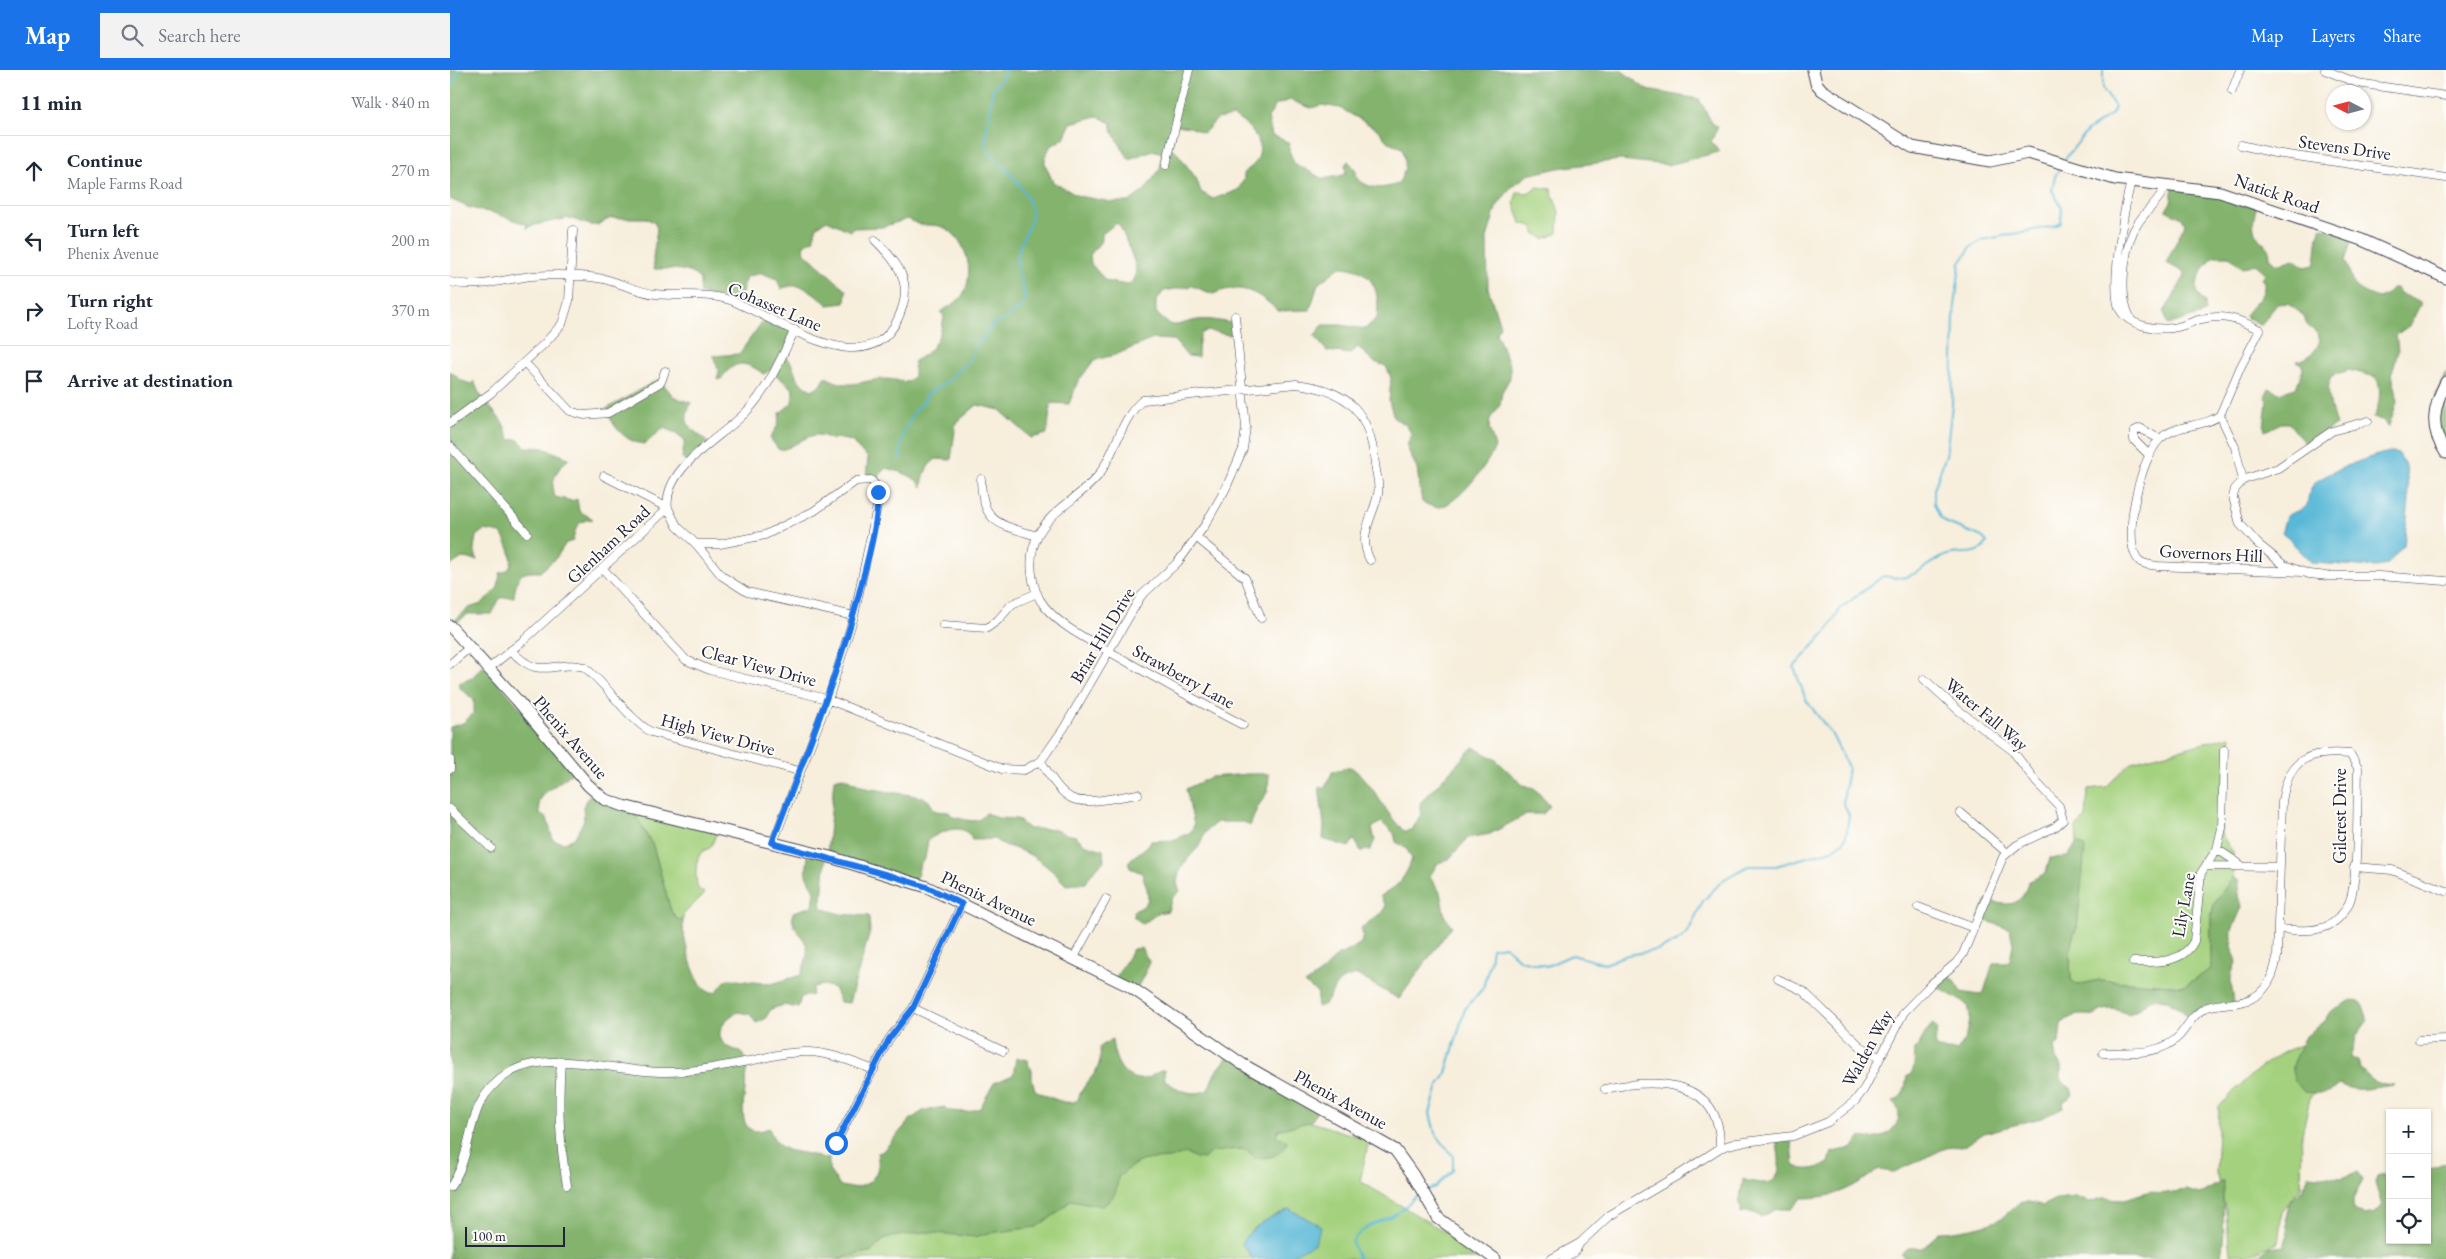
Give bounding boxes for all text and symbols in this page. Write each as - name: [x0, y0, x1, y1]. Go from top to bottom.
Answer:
- search box: [100, 13, 450, 58]
- text: Map: [25, 20, 70, 51]
- icon: search: [118, 21, 146, 49]
- text: Search here: [158, 23, 241, 48]
- text: Map: [2251, 24, 2283, 47]
- text: Layers: [2311, 24, 2355, 47]
- text: Share: [2383, 24, 2421, 47]
- north arrow: [2326, 85, 2371, 130]
- text: 11 min: [20, 89, 82, 116]
- text: Walk · 840 m: [351, 92, 430, 113]
- street label: Stevens Drive: [2297, 129, 2393, 165]
- text: Continue: [67, 148, 142, 173]
- icon: ahead: [20, 157, 48, 185]
- text: 270 m: [391, 160, 430, 181]
- street label: Natick Road: [2231, 168, 2323, 219]
- text: Maple Farms Road: [67, 173, 183, 194]
- text: Turn left: [67, 218, 139, 243]
- icon: left: [20, 227, 48, 255]
- text: 200 m: [391, 230, 430, 251]
- text: Phenix Avenue: [67, 243, 159, 264]
- street label: Cohasset Lane: [724, 276, 826, 336]
- text: Turn right: [67, 288, 153, 313]
- icon: right: [20, 297, 48, 325]
- text: 370 m: [391, 300, 430, 321]
- text: Lofty Road: [67, 313, 138, 334]
- icon: arrive: [20, 367, 48, 395]
- text: Arrive at destination: [67, 368, 233, 393]
- route end: [867, 481, 890, 504]
- street label: Glenham Road: [562, 499, 655, 588]
- street label: Governors Hill: [2159, 539, 2263, 567]
- street label: Briar Hill Drive: [1064, 583, 1140, 687]
- street label: Clear View Drive: [699, 639, 819, 691]
- street label: Strawberry Lane: [1129, 639, 1239, 713]
- street label: Water Fall Way: [1941, 672, 2033, 756]
- street label: Phenix Avenue: [528, 691, 614, 783]
- street label: High View Drive: [658, 708, 778, 760]
- street label: Gilcrest Drive: [2328, 768, 2351, 864]
- street label: Phenix Avenue: [938, 865, 1040, 931]
- street label: Lily Lane: [2166, 871, 2200, 939]
- street label: Walden Way: [1836, 1005, 1898, 1091]
- street label: Phenix Avenue: [1290, 1064, 1392, 1134]
- map controls: [2386, 1109, 2431, 1244]
- button: +: [2386, 1109, 2431, 1154]
- route start: [825, 1132, 848, 1155]
- button: −: [2386, 1154, 2431, 1199]
- button: locate: [2386, 1199, 2431, 1244]
- scale bar: [465, 1224, 565, 1247]
- text: 100 m: [472, 1227, 506, 1245]

